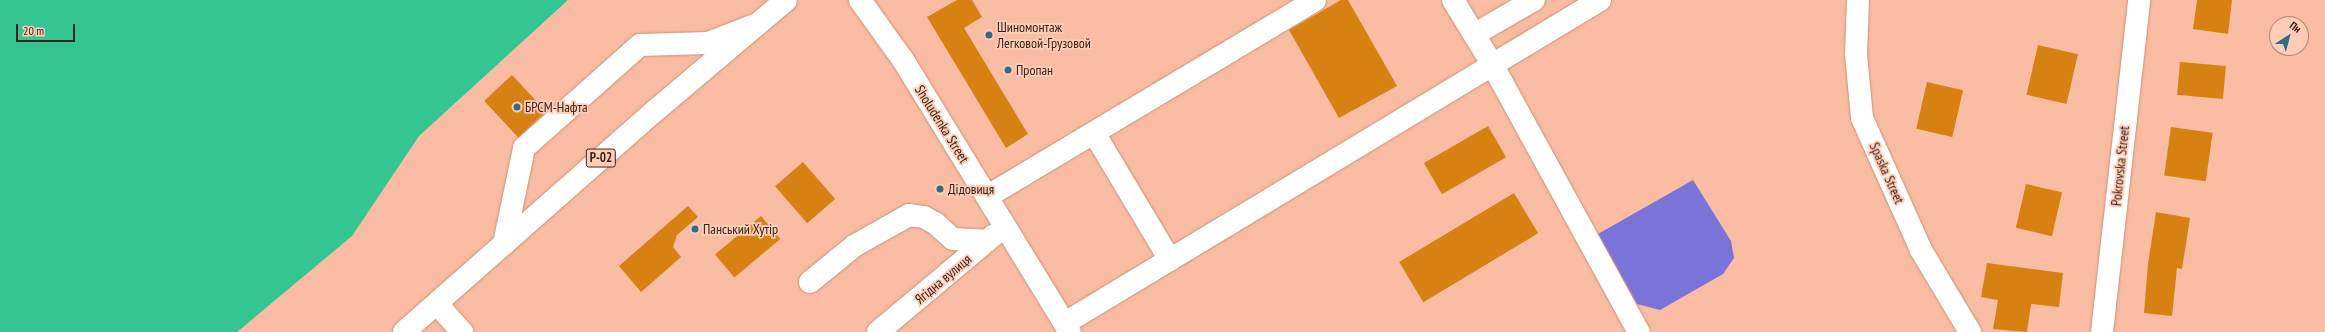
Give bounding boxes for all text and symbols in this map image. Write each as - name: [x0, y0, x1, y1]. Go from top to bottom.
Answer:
- scale bar: [18, 16, 77, 42]
- north arrow: [2269, 16, 2309, 56]
- text: Пн: [2287, 18, 2304, 36]
- place label: Шиномонтаж Легковой-Грузовой: [997, 19, 1091, 52]
- text: 20 m: [23, 23, 44, 38]
- marker: Шиномонтаж Легковой-Грузовой: [984, 30, 994, 40]
- place label: Пропан: [1016, 62, 1053, 78]
- marker: Пропан: [1003, 65, 1013, 75]
- street label: Sholudenka Street: [911, 82, 973, 166]
- place label: БРСМ-Нафта: [525, 99, 587, 115]
- marker: БРСМ-Нафта: [512, 102, 522, 112]
- street label: Pokrovska Street: [2107, 125, 2133, 207]
- street label: Spaska Street: [1866, 140, 1908, 206]
- road number: Р-02: [585, 147, 617, 169]
- place label: Дідовиця: [948, 181, 994, 197]
- marker: Дідовиця: [935, 184, 945, 194]
- place label: Панський Хутір: [703, 221, 778, 237]
- marker: Панський Хутір: [690, 224, 700, 234]
- street label: Ягідна вулиця: [911, 251, 975, 307]

